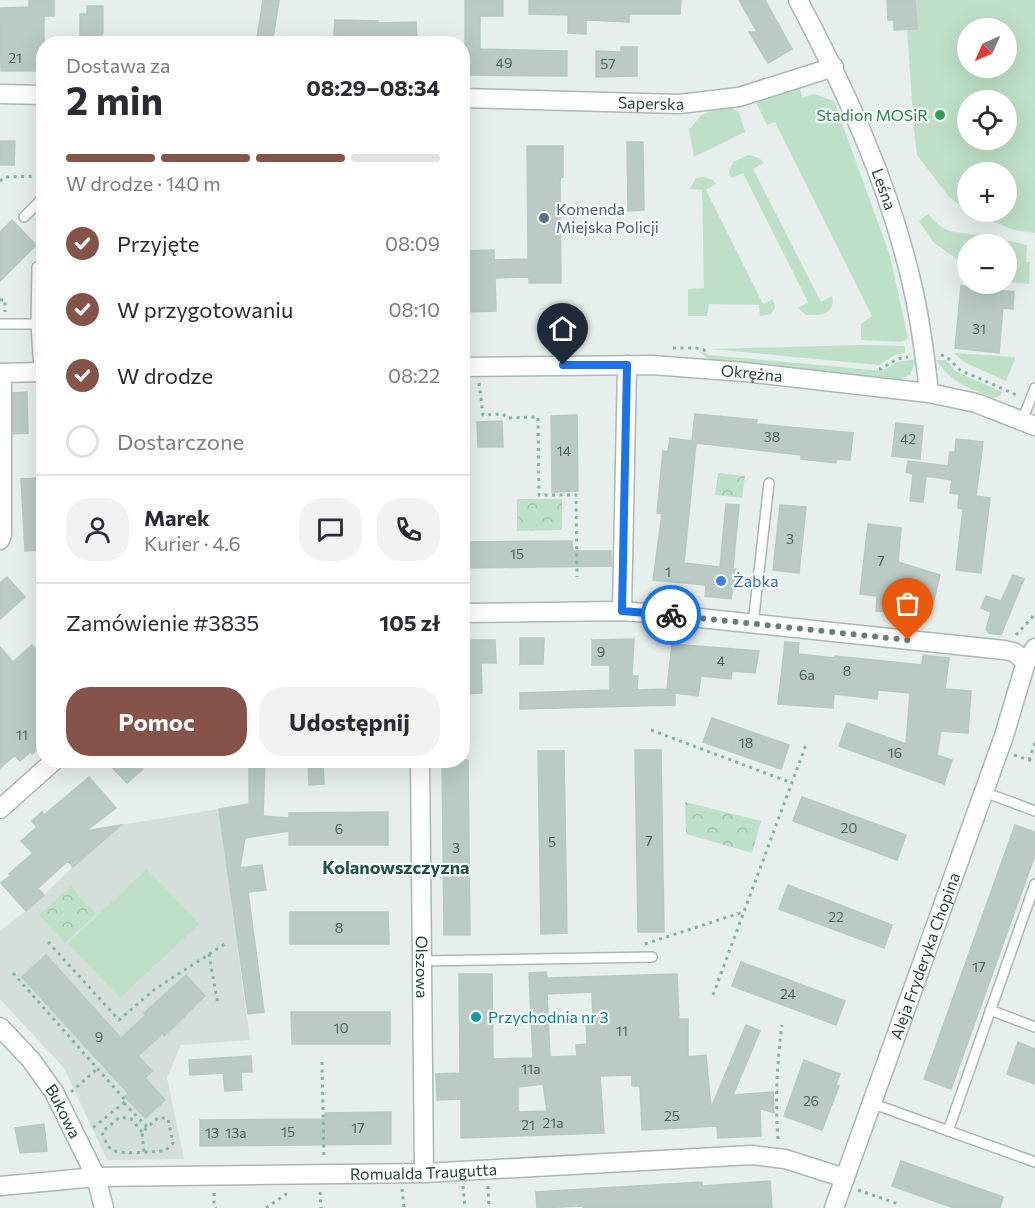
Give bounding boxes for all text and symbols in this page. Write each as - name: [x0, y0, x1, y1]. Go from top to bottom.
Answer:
- north arrow: [957, 18, 1017, 78]
- map controls: [957, 18, 1017, 294]
- house number: 21: [8, 49, 22, 66]
- text: Dostawa za: [66, 53, 170, 77]
- house number: 49: [496, 54, 512, 71]
- house number: 57: [600, 55, 616, 72]
- text: 08:29–08:34: [306, 74, 440, 101]
- text: 2 min: [66, 75, 163, 123]
- button: locate: [957, 90, 1017, 150]
- street label: Saperska: [618, 92, 685, 113]
- place label: Stadion MOSiR: [816, 105, 928, 124]
- marker: Stadion MOSiR: [933, 108, 947, 122]
- button: +: [957, 162, 1017, 222]
- street label: Leśna: [868, 166, 900, 212]
- text: W drodze · 140 m: [66, 171, 221, 195]
- place label: Komenda Miejska Policji: [556, 199, 659, 236]
- marker: Komenda Miejska Policji: [537, 211, 551, 225]
- icon: check: [66, 227, 99, 260]
- text: Przyjęte: [117, 230, 199, 257]
- text: 08:09: [385, 231, 440, 255]
- button: −: [957, 234, 1017, 294]
- icon: check: [66, 293, 99, 326]
- text: W przygotowaniu: [117, 296, 293, 323]
- text: 08:10: [388, 297, 440, 321]
- pin: [537, 303, 588, 365]
- icon: home: [546, 312, 579, 345]
- house number: 31: [972, 320, 986, 337]
- icon: check: [66, 359, 99, 392]
- street label: Okrężna: [720, 360, 784, 385]
- text: W drodze: [117, 362, 213, 389]
- text: 08:22: [388, 363, 440, 387]
- text: Dostarczone: [117, 428, 244, 455]
- house number: 38: [764, 428, 780, 445]
- house number: 42: [900, 430, 916, 447]
- house number: 14: [557, 442, 572, 459]
- button: person: [66, 498, 129, 561]
- button: chat: [299, 498, 362, 561]
- button: phone: [377, 498, 440, 561]
- text: Marek: [144, 504, 210, 531]
- house number: 3: [786, 530, 794, 547]
- text: Kurier · 4.6: [144, 531, 241, 555]
- house number: 15: [510, 545, 524, 562]
- house number: 7: [877, 552, 885, 569]
- house number: 1: [665, 563, 671, 580]
- place label: Żabka: [733, 571, 779, 590]
- marker: Żabka: [714, 574, 728, 588]
- pin: [882, 578, 933, 640]
- courier: [641, 585, 701, 645]
- icon: bag: [891, 587, 924, 620]
- icon: bike: [655, 599, 688, 632]
- text: Zamówienie #3835: [66, 609, 259, 636]
- text: 105 zł: [379, 609, 440, 636]
- house number: 9: [597, 643, 605, 660]
- house number: 4: [717, 652, 726, 669]
- house number: 8: [843, 662, 851, 679]
- house number: 6a: [799, 666, 815, 683]
- button: Pomoc: [66, 687, 247, 756]
- button: Udostępnij: [259, 687, 440, 756]
- house number: 11: [16, 726, 28, 743]
- house number: 18: [739, 734, 753, 751]
- house number: 16: [888, 744, 902, 761]
- house number: 20: [841, 819, 857, 836]
- house number: 6: [335, 820, 343, 837]
- house number: 7: [645, 832, 653, 849]
- house number: 5: [548, 833, 556, 850]
- house number: 3: [452, 839, 460, 856]
- district label: Kolanowszczyzna: [322, 856, 470, 878]
- street label: Aleja Fryderyka Chopina: [886, 870, 963, 1042]
- house number: 22: [828, 908, 844, 925]
- house number: 8: [335, 919, 343, 936]
- street label: Olszowa: [413, 936, 432, 998]
- house number: 17: [972, 958, 986, 975]
- house number: 24: [780, 985, 797, 1002]
- place label: Przychodnia nr 3: [488, 1007, 609, 1026]
- marker: Przychodnia nr 3: [469, 1010, 483, 1024]
- house number: 10: [333, 1019, 349, 1036]
- house number: 11: [616, 1022, 628, 1039]
- house number: 9: [95, 1028, 103, 1045]
- house number: 11a: [521, 1060, 541, 1077]
- street label: Bukowa: [42, 1080, 85, 1141]
- house number: 26: [803, 1092, 819, 1109]
- house number: 25: [664, 1107, 680, 1124]
- house number: 21a: [542, 1114, 564, 1131]
- house number: 21: [521, 1116, 535, 1133]
- house number: 17: [351, 1119, 365, 1136]
- house number: 15: [281, 1123, 295, 1140]
- house number: 13: [205, 1124, 219, 1141]
- house number: 13a: [225, 1124, 247, 1141]
- street label: Romualda Traugutta: [350, 1159, 498, 1183]

